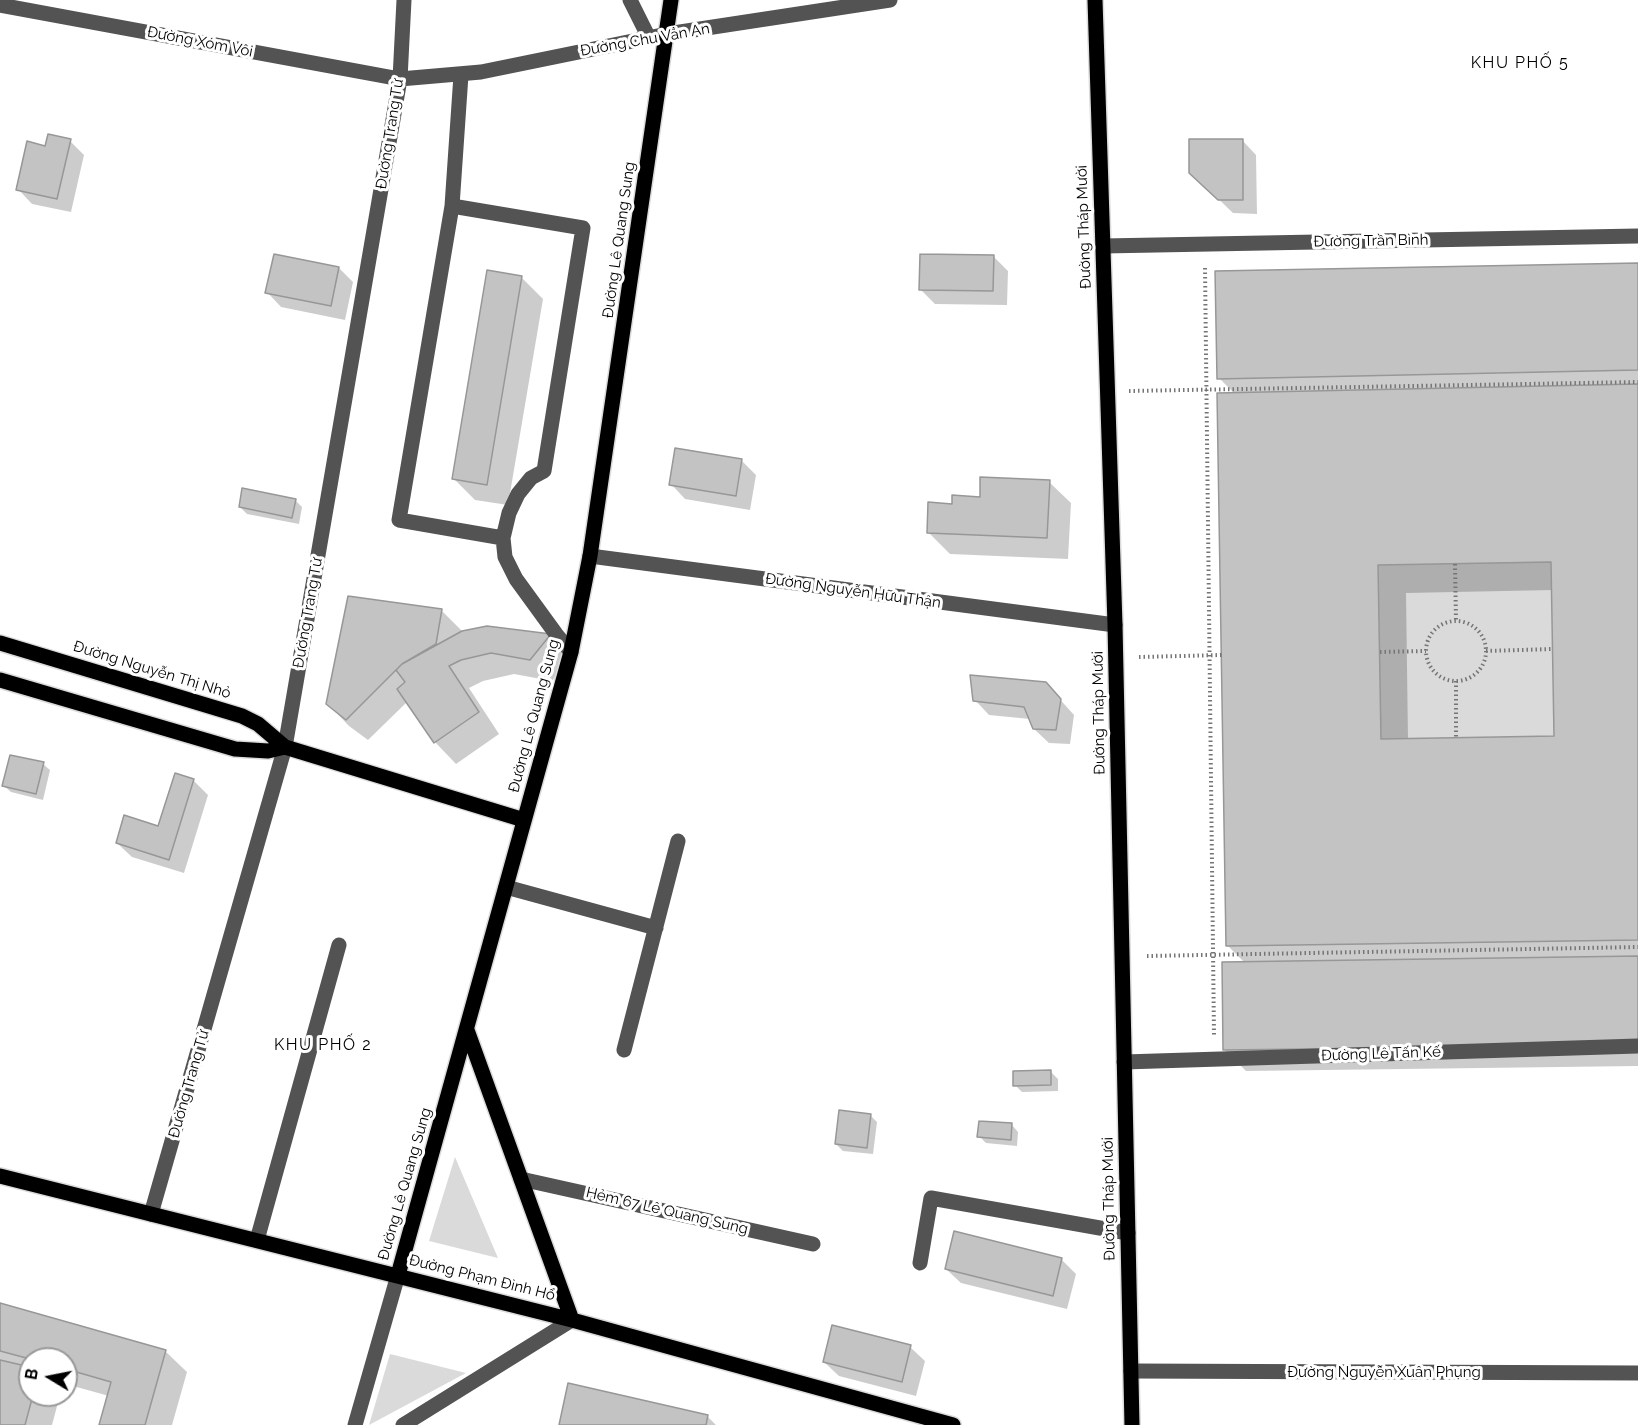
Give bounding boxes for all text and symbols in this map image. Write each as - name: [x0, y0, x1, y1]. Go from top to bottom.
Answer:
- street label: Đường Chu Văn An: [579, 20, 711, 60]
- street label: Đường Xóm Vôi: [146, 23, 254, 61]
- district label: KHU PHỐ 5: [1471, 53, 1569, 73]
- street label: Đường Trang Tử: [372, 77, 408, 191]
- street label: Đường Lê Quang Sung: [599, 161, 639, 319]
- street label: Đường Tháp Mười: [1073, 165, 1095, 289]
- street label: Đường Trần Bình: [1313, 231, 1429, 251]
- street label: Đường Trang Tử: [289, 556, 327, 670]
- street label: Đường Nguyễn Hữu Thận: [764, 570, 942, 612]
- street label: Đường Nguyễn Thị Nhỏ: [71, 637, 233, 703]
- street label: Đường Lê Quang Sung: [505, 637, 563, 795]
- street label: Đường Tháp Mười: [1089, 651, 1109, 775]
- street label: Đường Trang Tử: [165, 1028, 213, 1140]
- district label: KHU PHỐ 2: [274, 1035, 372, 1055]
- street label: Đường Lê Tấn Kế: [1321, 1043, 1441, 1065]
- street label: Đường Lê Quang Sung: [375, 1106, 435, 1262]
- street label: Đường Tháp Mười: [1099, 1137, 1119, 1261]
- street label: Hẻm 67 Lê Quang Sung: [584, 1184, 750, 1238]
- street label: Đường Phạm Đình Hổ: [407, 1251, 557, 1305]
- north arrow: [18, 1347, 78, 1407]
- street label: Đường Nguyễn Xuân Phụng: [1287, 1363, 1481, 1381]
- text: B: [21, 1367, 42, 1381]

